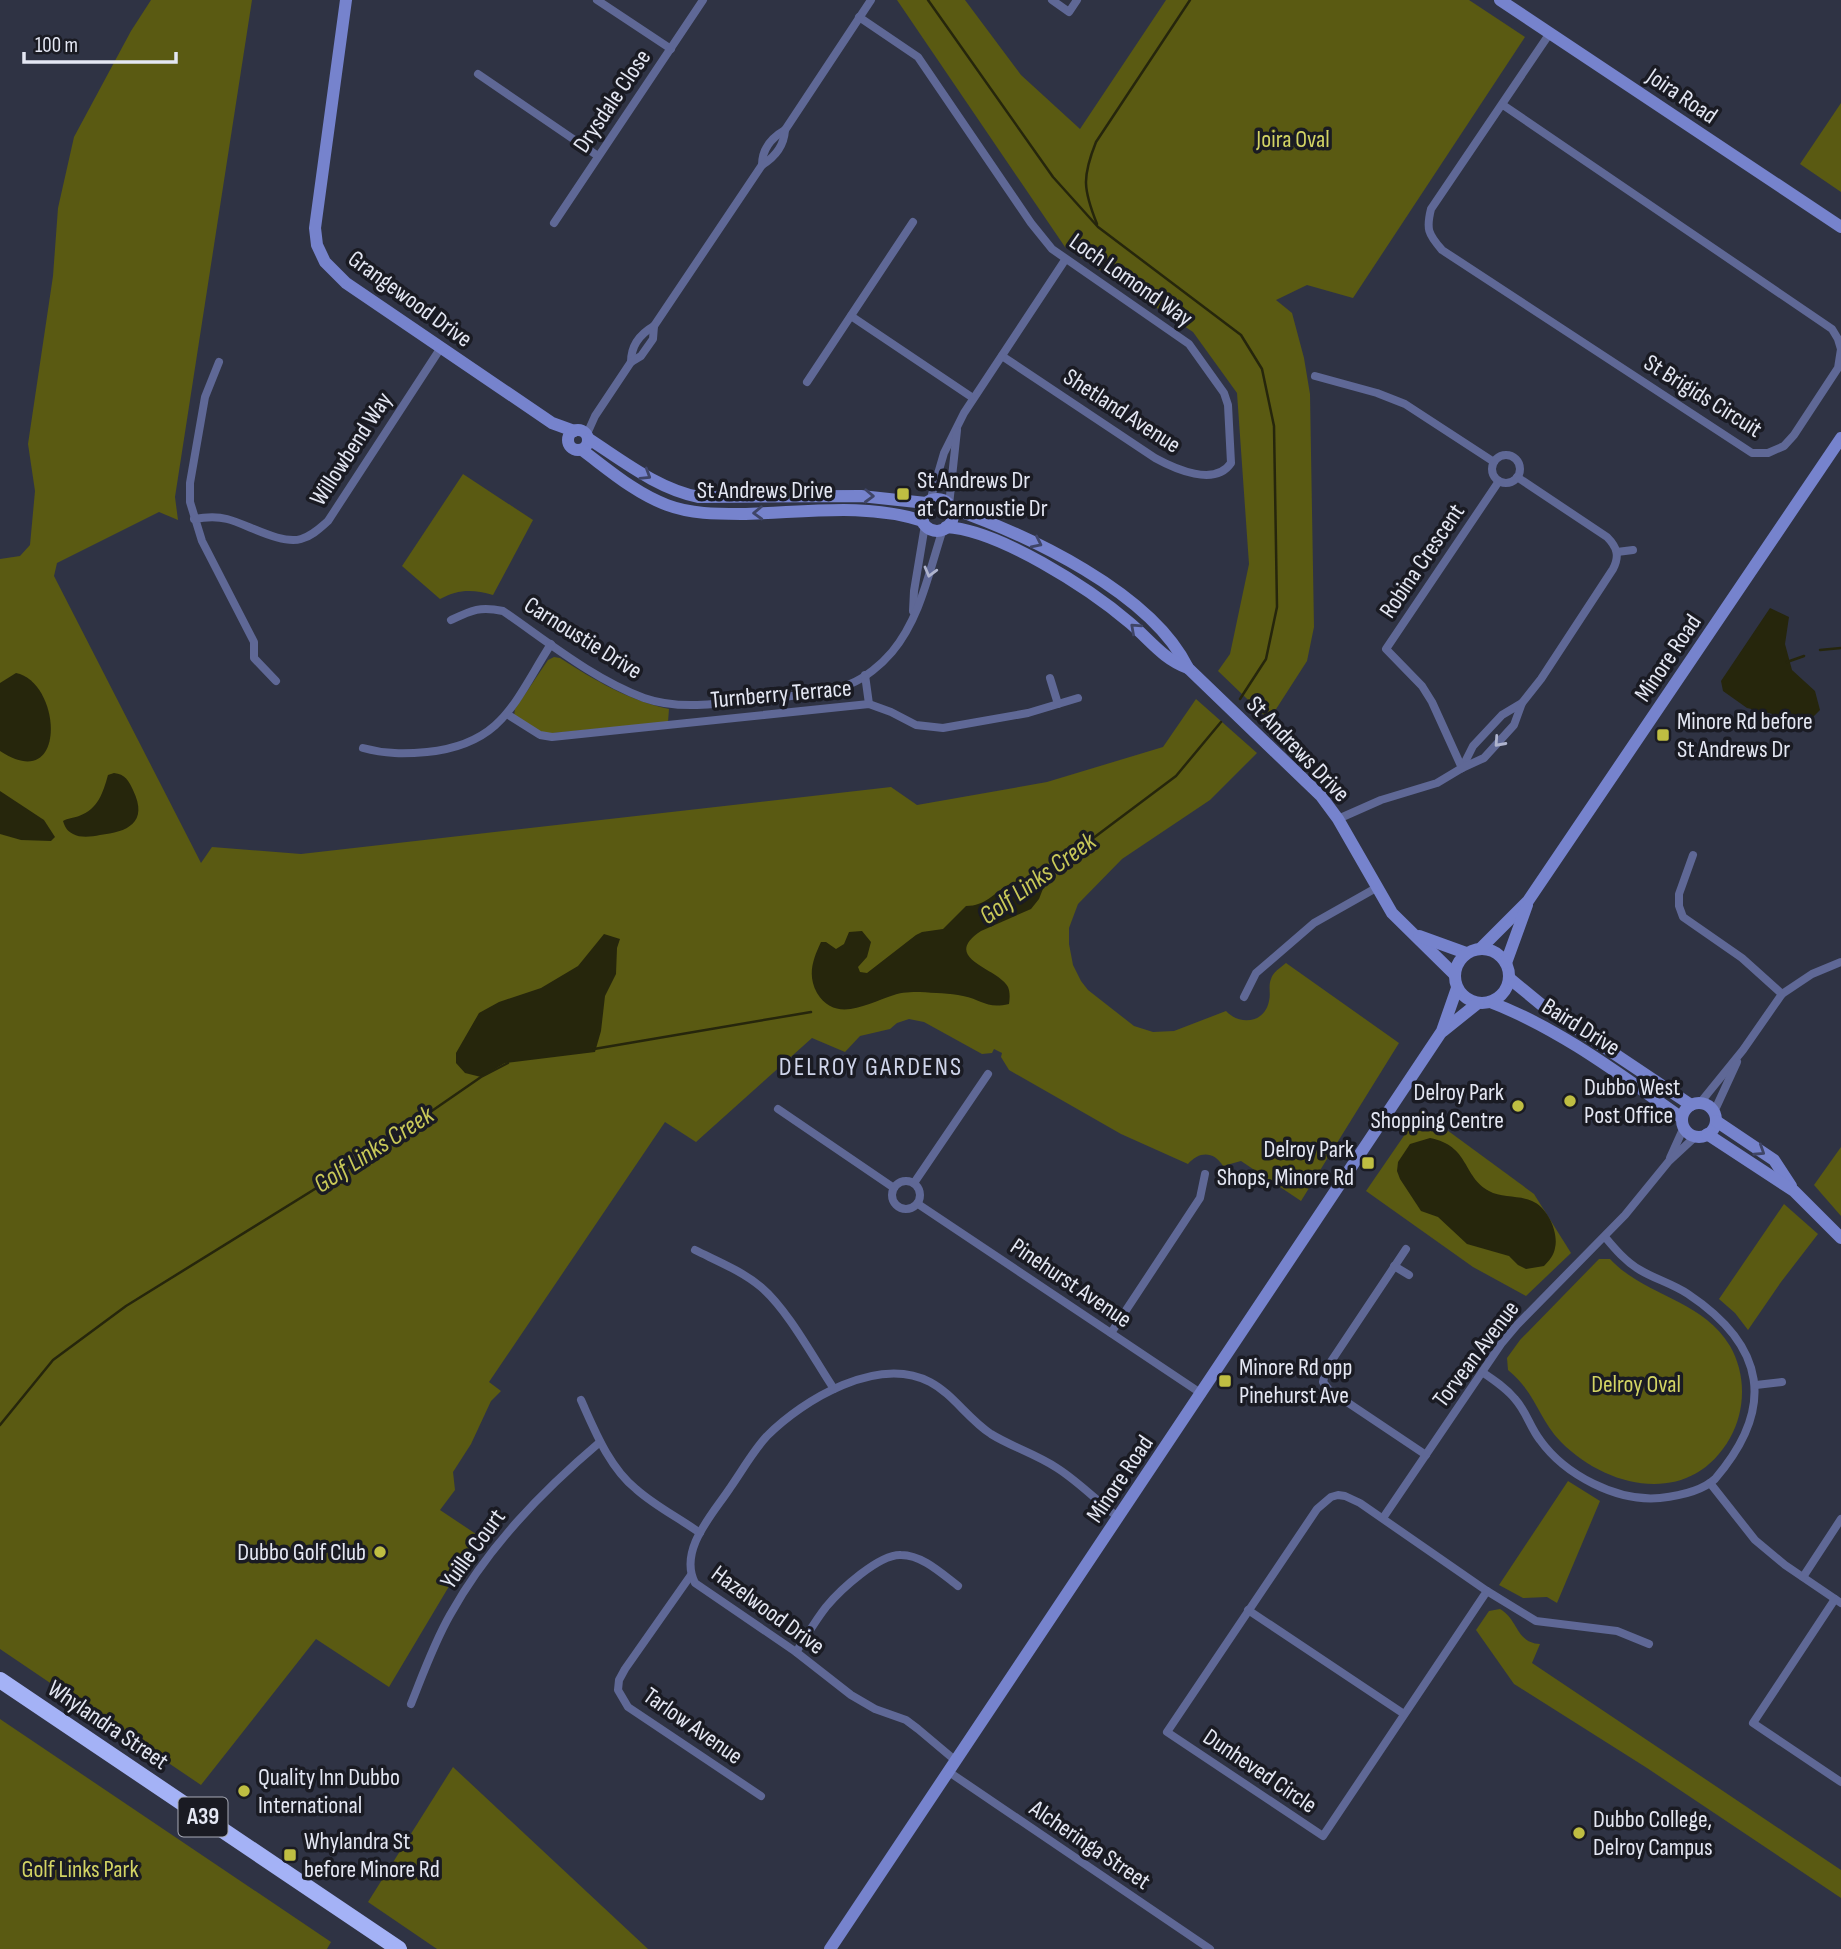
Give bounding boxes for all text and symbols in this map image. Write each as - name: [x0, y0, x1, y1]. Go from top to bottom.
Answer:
- scale bar: [24, 21, 177, 65]
- text: 100 m: [35, 33, 78, 58]
- street label: Drysdale Close: [567, 44, 657, 158]
- street label: Joira Road: [1640, 61, 1723, 130]
- park label: Joira Oval: [1255, 125, 1330, 154]
- street label: Loch Lomond Way: [1064, 227, 1198, 333]
- street label: Grangewood Drive: [342, 244, 478, 354]
- street label: St Brigids Circuit: [1639, 348, 1767, 444]
- street label: Shetland Avenue: [1058, 362, 1186, 460]
- street label: Willowbend Way: [304, 387, 398, 511]
- place label: St Andrews Dr at Carnoustie Dr: [917, 466, 1048, 523]
- one-way arrow: [639, 467, 652, 480]
- street label: St Andrews Drive: [697, 476, 833, 505]
- marker: St Andrews Dr at Carnoustie Dr: [895, 486, 911, 502]
- one-way arrow: [864, 489, 875, 504]
- street label: Robina Crescent: [1373, 498, 1471, 624]
- one-way arrow: [752, 506, 763, 521]
- one-way arrow: [1030, 535, 1042, 549]
- one-way arrow: [924, 566, 938, 578]
- street label: Carnoustie Drive: [519, 590, 647, 686]
- street label: Minore Road: [1628, 609, 1708, 707]
- one-way arrow: [1130, 624, 1143, 636]
- street label: Turnberry Terrace: [709, 673, 853, 715]
- street label: St Andrews Drive: [1240, 690, 1356, 808]
- place label: Minore Rd before St Andrews Dr: [1677, 707, 1813, 764]
- marker: Minore Rd before St Andrews Dr: [1655, 727, 1671, 743]
- one-way arrow: [1495, 734, 1507, 747]
- water label: Golf Links Creek: [974, 826, 1103, 932]
- street label: Baird Drive: [1537, 992, 1625, 1062]
- district label: DELROY GARDENS: [779, 1052, 963, 1083]
- place label: Dubbo West Post Office: [1584, 1073, 1680, 1130]
- place label: Delroy Park Shopping Centre: [1371, 1078, 1504, 1135]
- marker: Dubbo West Post Office: [1562, 1093, 1578, 1109]
- marker: Delroy Park Shopping Centre: [1510, 1098, 1526, 1114]
- water label: Golf Links Creek: [308, 1099, 441, 1200]
- place label: Delroy Park Shops, Minore Rd: [1217, 1135, 1354, 1192]
- one-way arrow: [1753, 1142, 1766, 1155]
- marker: Delroy Park Shops, Minore Rd: [1360, 1155, 1376, 1171]
- street label: Pinehurst Avenue: [1005, 1232, 1137, 1334]
- street label: Torvean Avenue: [1427, 1295, 1525, 1413]
- place label: Minore Rd opp Pinehurst Ave: [1239, 1353, 1352, 1410]
- park label: Delroy Oval: [1591, 1370, 1681, 1399]
- marker: Minore Rd opp Pinehurst Ave: [1217, 1373, 1233, 1389]
- street label: Minore Road: [1080, 1430, 1160, 1528]
- street label: Yuille Court: [434, 1503, 512, 1595]
- place label: Dubbo Golf Club: [237, 1538, 366, 1567]
- marker: Dubbo Golf Club: [372, 1544, 388, 1560]
- street label: Hazelwood Drive: [706, 1559, 830, 1661]
- street label: Whylandra Street: [42, 1674, 174, 1776]
- street label: Tarlow Avenue: [638, 1681, 748, 1771]
- street label: Dunheved Circle: [1198, 1722, 1322, 1820]
- place label: Quality Inn Dubbo International: [258, 1763, 400, 1820]
- marker: Quality Inn Dubbo International: [236, 1783, 252, 1799]
- street label: Alcheringa Street: [1023, 1794, 1156, 1896]
- road number: A39: [178, 1798, 228, 1836]
- place label: Dubbo College, Delroy Campus: [1593, 1805, 1713, 1862]
- marker: Dubbo College, Delroy Campus: [1571, 1825, 1587, 1841]
- place label: Whylandra St before Minore Rd: [304, 1827, 440, 1884]
- marker: Whylandra St before Minore Rd: [282, 1847, 298, 1863]
- park label: Golf Links Park: [21, 1855, 139, 1884]

